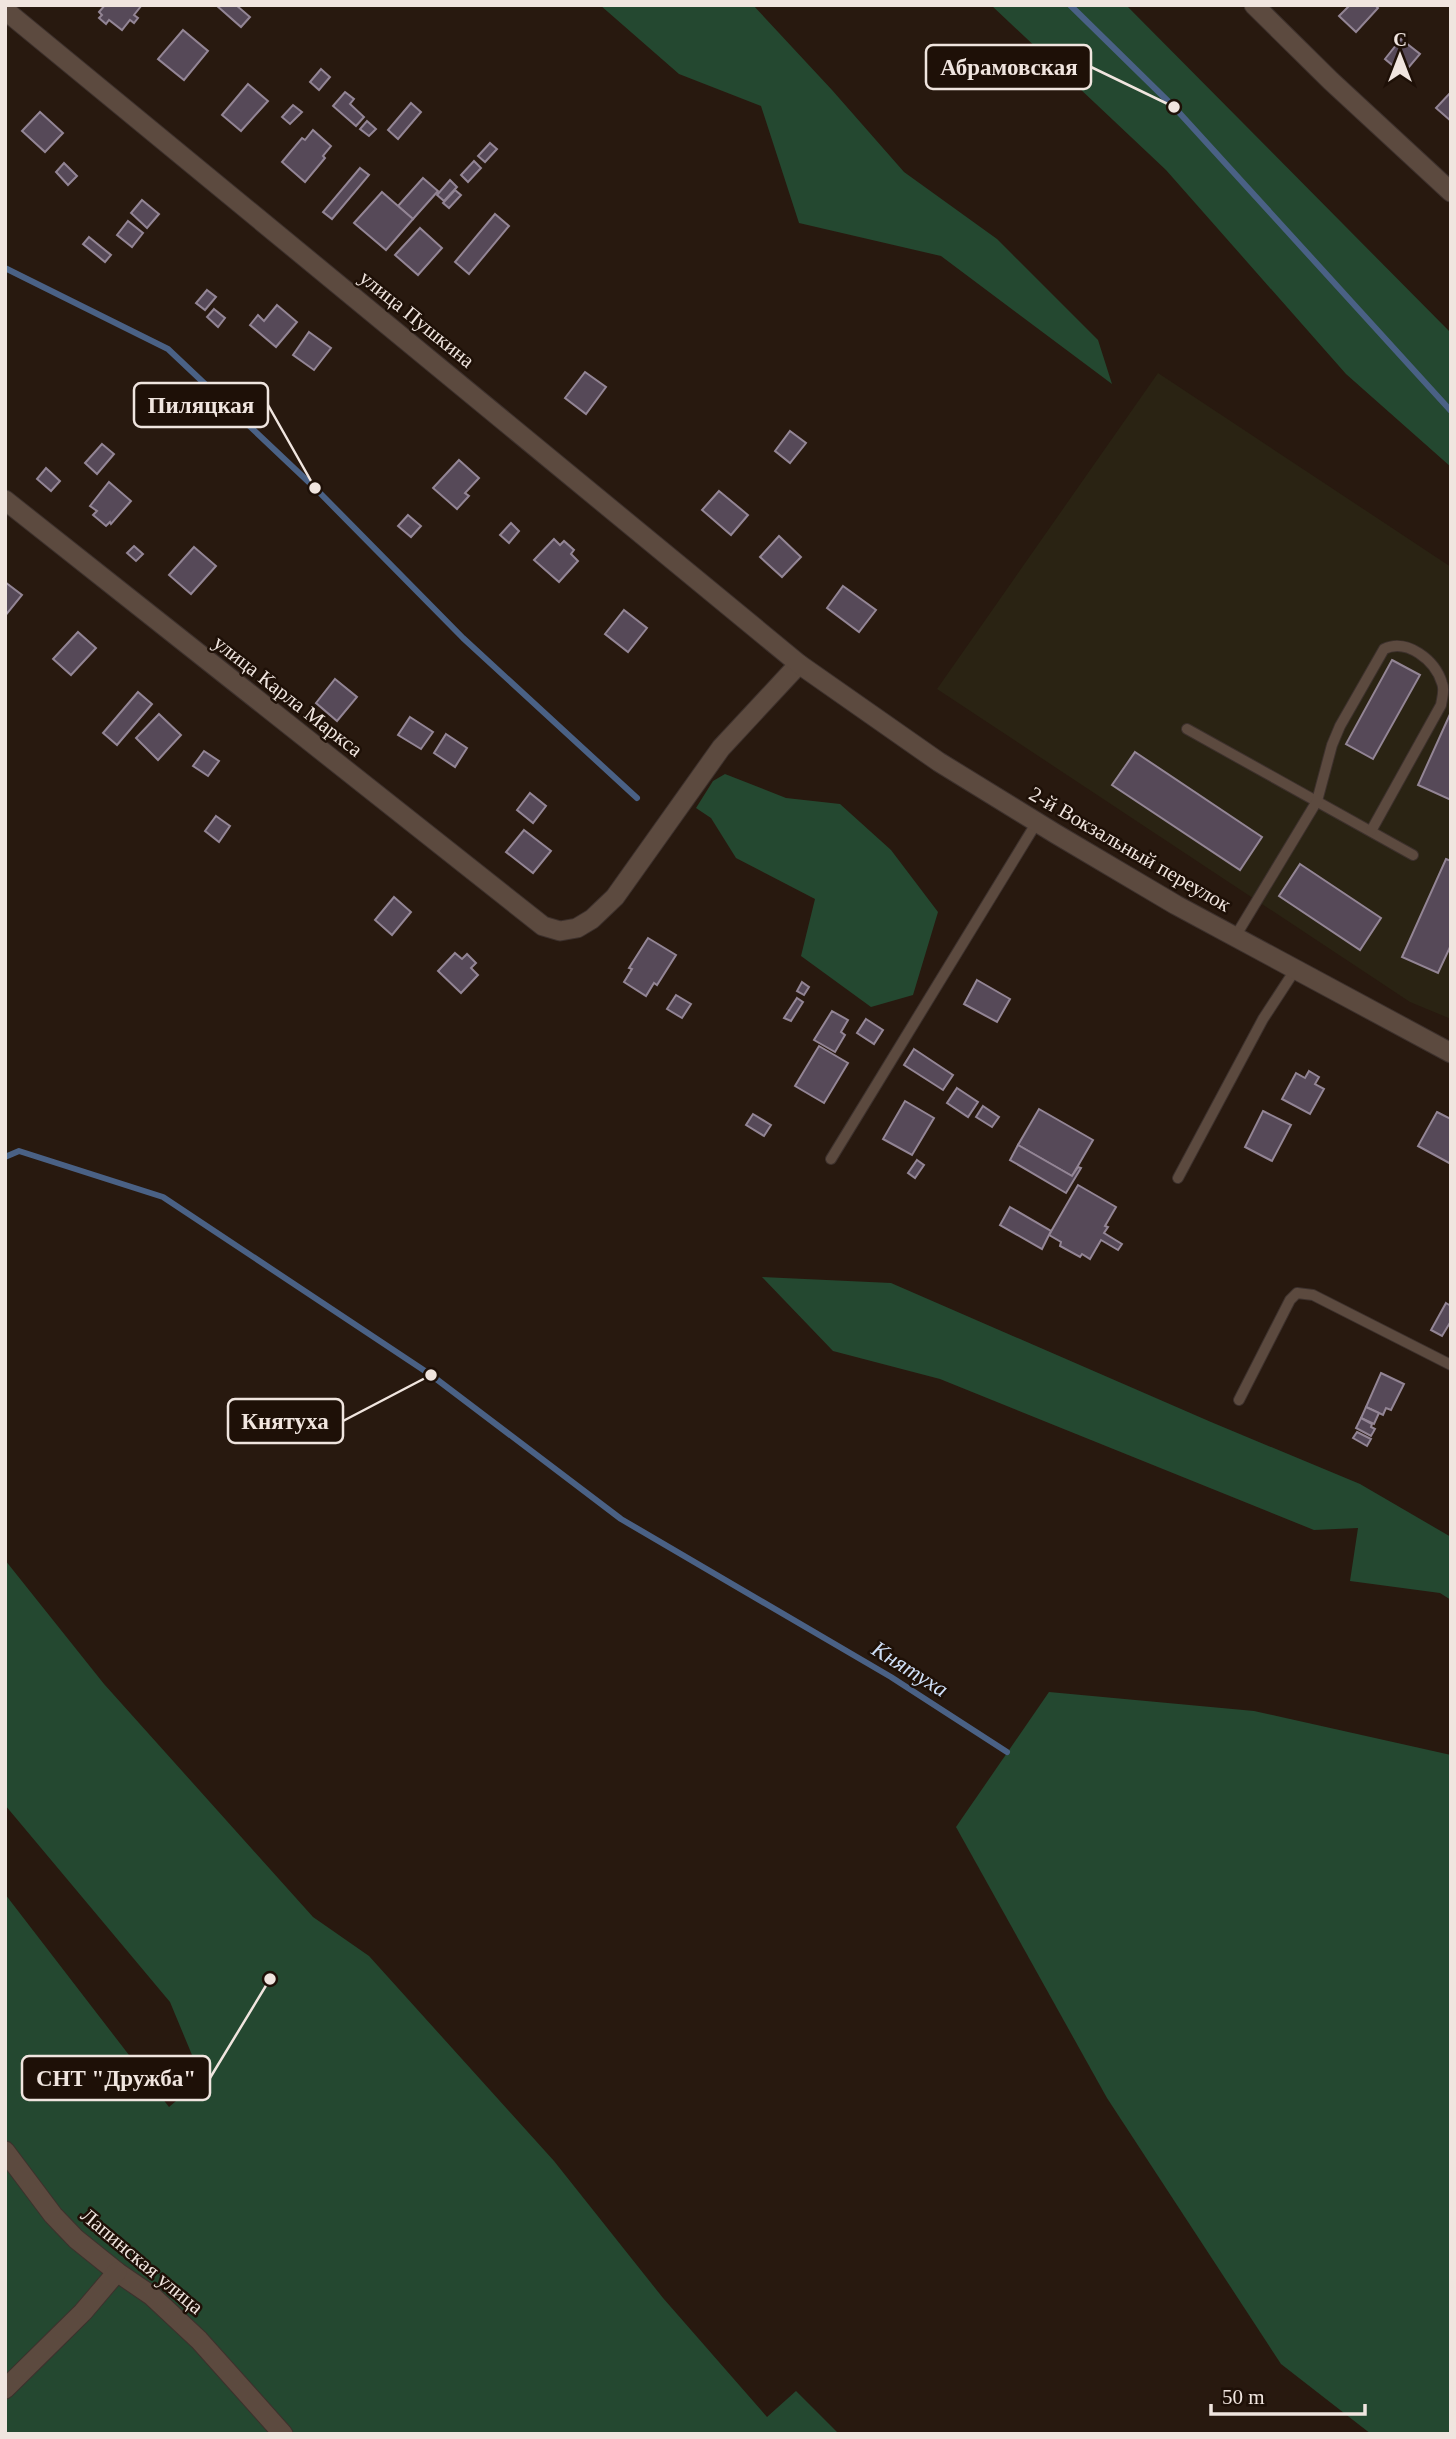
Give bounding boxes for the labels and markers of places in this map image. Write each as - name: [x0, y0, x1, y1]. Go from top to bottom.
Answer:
- callout: Абрамовская: [926, 45, 1091, 89]
- callout: Пиляцкая: [134, 383, 268, 427]
- callout: Княтуха: [228, 1399, 343, 1443]
- callout: СНТ "Дружба": [22, 2056, 210, 2100]

